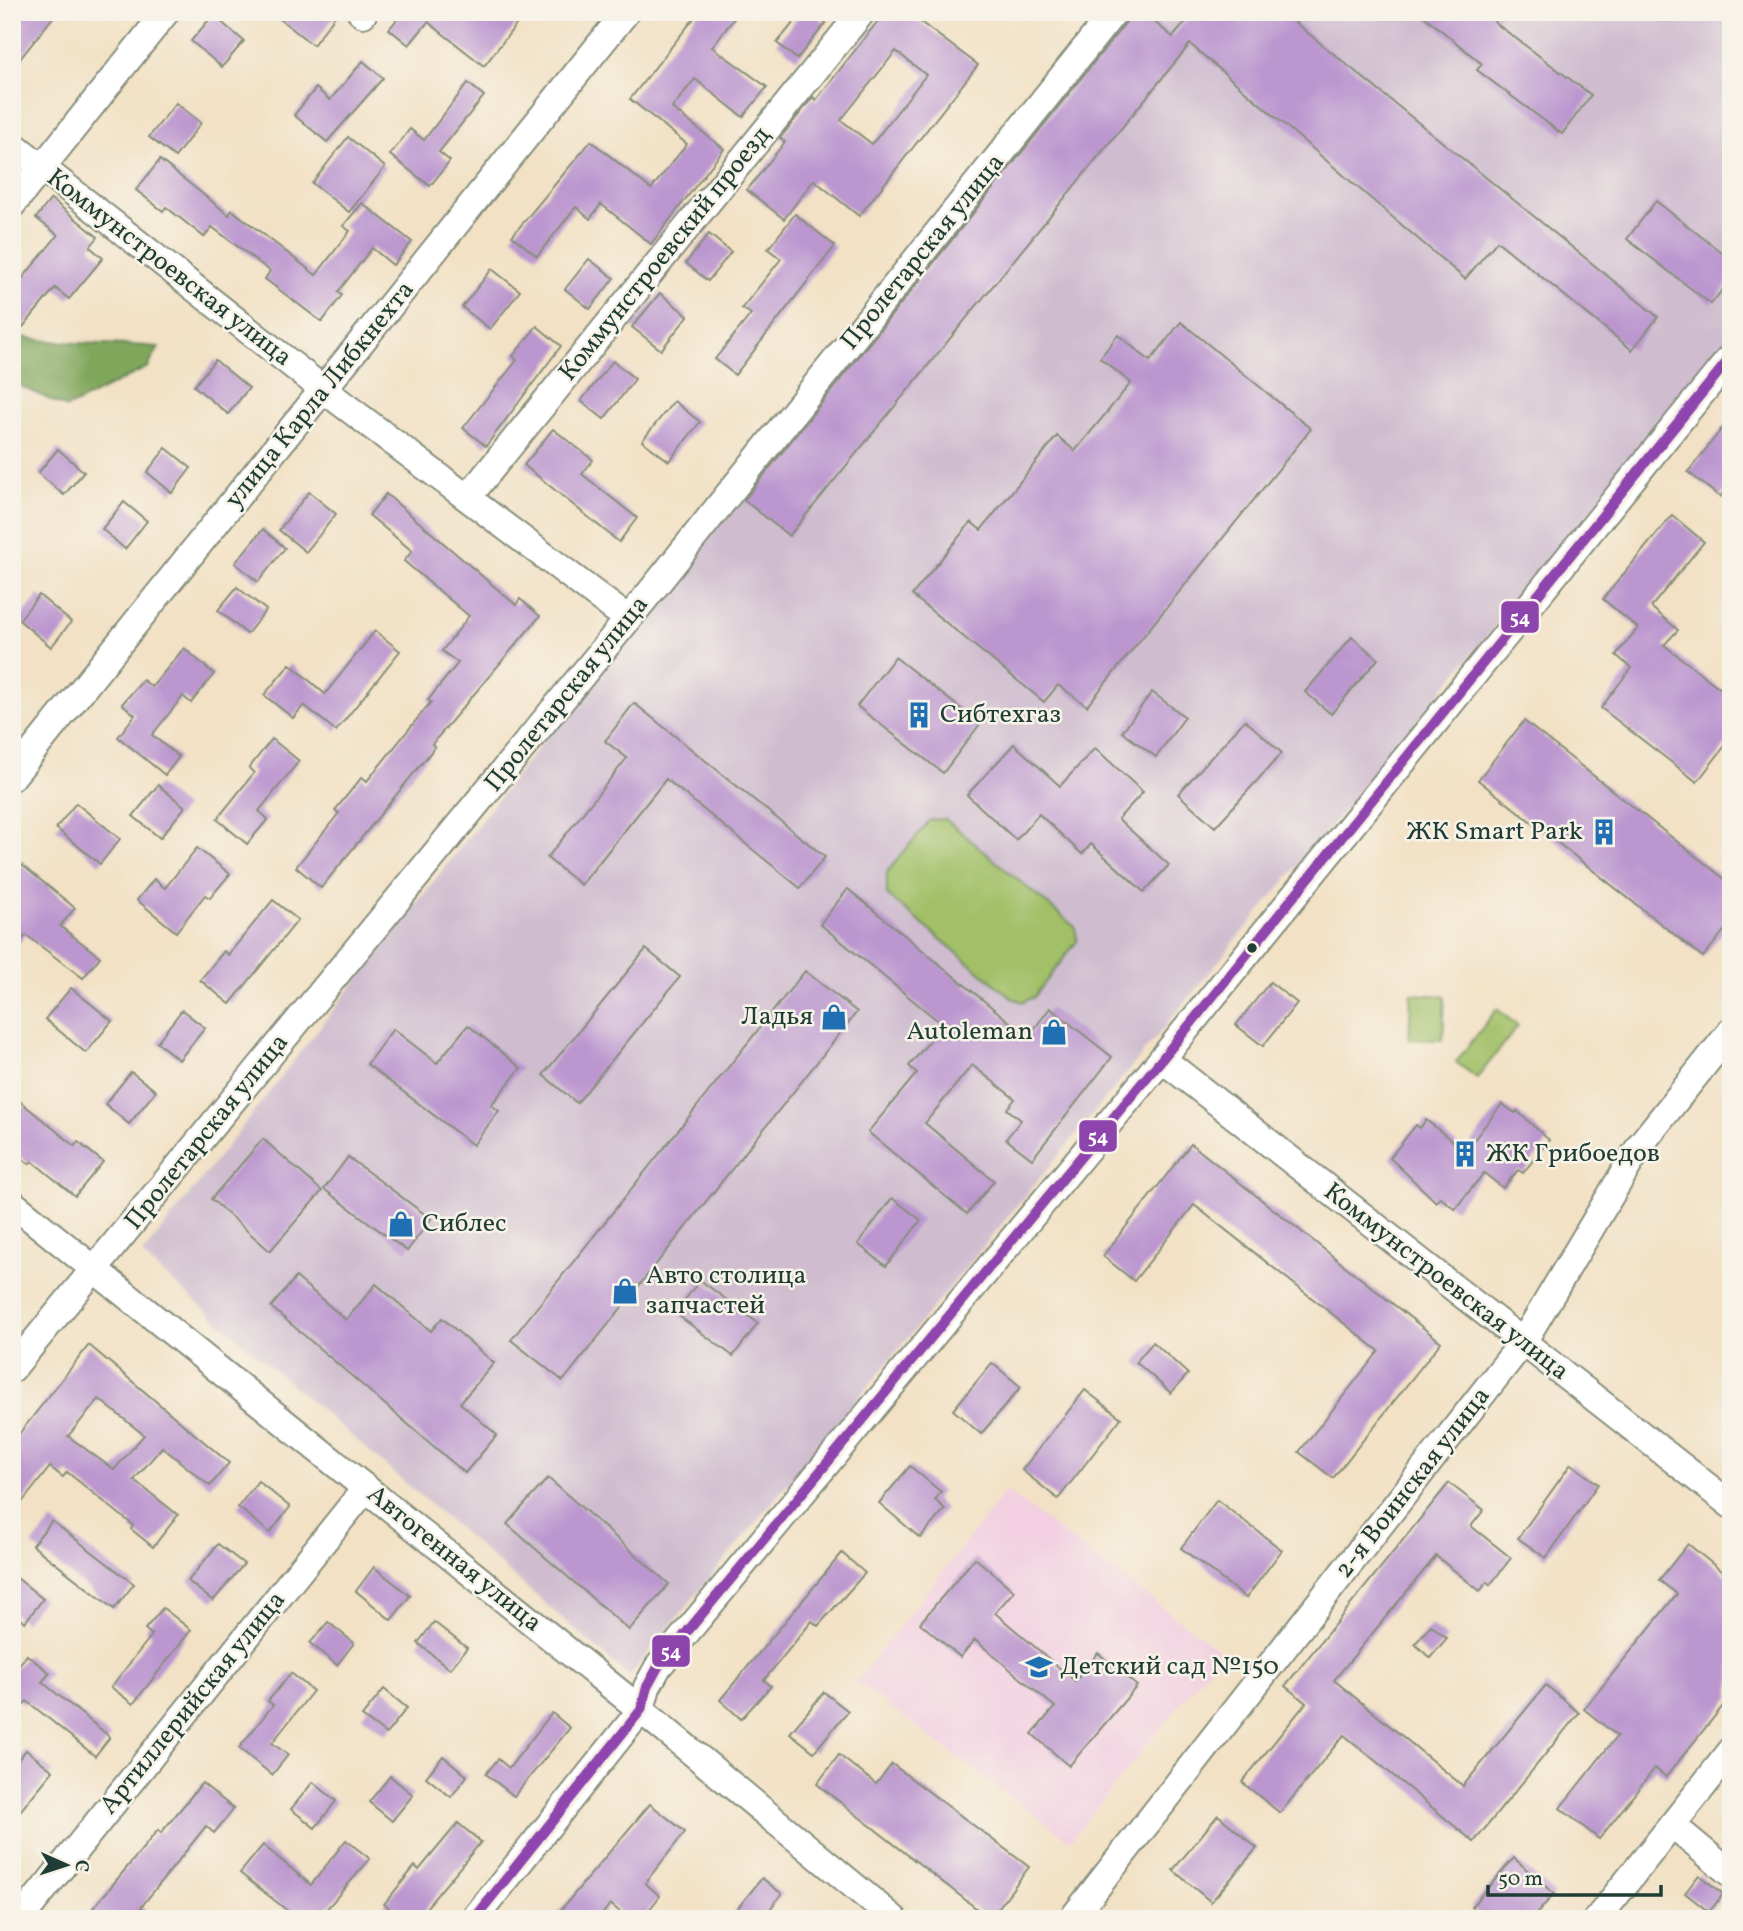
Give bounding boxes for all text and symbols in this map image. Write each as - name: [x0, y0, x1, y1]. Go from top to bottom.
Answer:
- street label: Коммунстроевский проезд: [551, 119, 779, 389]
- street label: Пролетарская улица: [832, 146, 1014, 358]
- street label: Коммунстроевская улица: [39, 161, 299, 375]
- street label: улица Карла Либкнехта: [217, 274, 423, 516]
- street label: Пролетарская улица: [476, 588, 658, 800]
- line badge: 54: [1500, 600, 1540, 634]
- text: 54: [1510, 606, 1530, 632]
- place label: Сибтехгаз: [940, 697, 1061, 733]
- building icon: Сибтехгаз: [904, 700, 934, 730]
- place label: ЖК Smart Park: [1406, 814, 1583, 850]
- building icon: ЖК Smart Park: [1589, 817, 1619, 847]
- unlabelled marker: [1245, 941, 1259, 955]
- place label: Ладья: [741, 999, 813, 1035]
- shop icon: Ладья: [819, 1002, 849, 1032]
- place label: Autoleman: [907, 1014, 1033, 1050]
- shop icon: Autoleman: [1039, 1017, 1069, 1047]
- street label: Пролетарская улица: [116, 1026, 298, 1238]
- line badge: 54: [1078, 1119, 1118, 1153]
- text: 54: [1088, 1125, 1108, 1151]
- place label: ЖК Грибоедов: [1486, 1136, 1660, 1172]
- building icon: ЖК Грибоедов: [1450, 1139, 1480, 1169]
- street label: Коммунстроевская улица: [1316, 1175, 1576, 1389]
- place label: Сиблес: [422, 1206, 507, 1242]
- shop icon: Сиблес: [386, 1209, 416, 1239]
- place label: Авто столица запчастей: [646, 1258, 806, 1324]
- shop icon: Авто столица запчастей: [610, 1276, 640, 1306]
- street label: 2-я Воинская улица: [1327, 1380, 1499, 1586]
- street label: Автогенная улица: [359, 1477, 549, 1641]
- street label: Артиллерийская улица: [92, 1584, 294, 1822]
- line badge: 54: [651, 1634, 691, 1668]
- text: 54: [661, 1640, 681, 1666]
- place label: Детский сад №150: [1060, 1649, 1279, 1685]
- school or university icon: Детский сад №150: [1024, 1652, 1054, 1682]
- north arrow: [32, 1829, 102, 1899]
- scale bar: [1488, 1854, 1661, 1898]
- text: С: [68, 1859, 94, 1873]
- text: 50 m: [1498, 1865, 1543, 1894]

